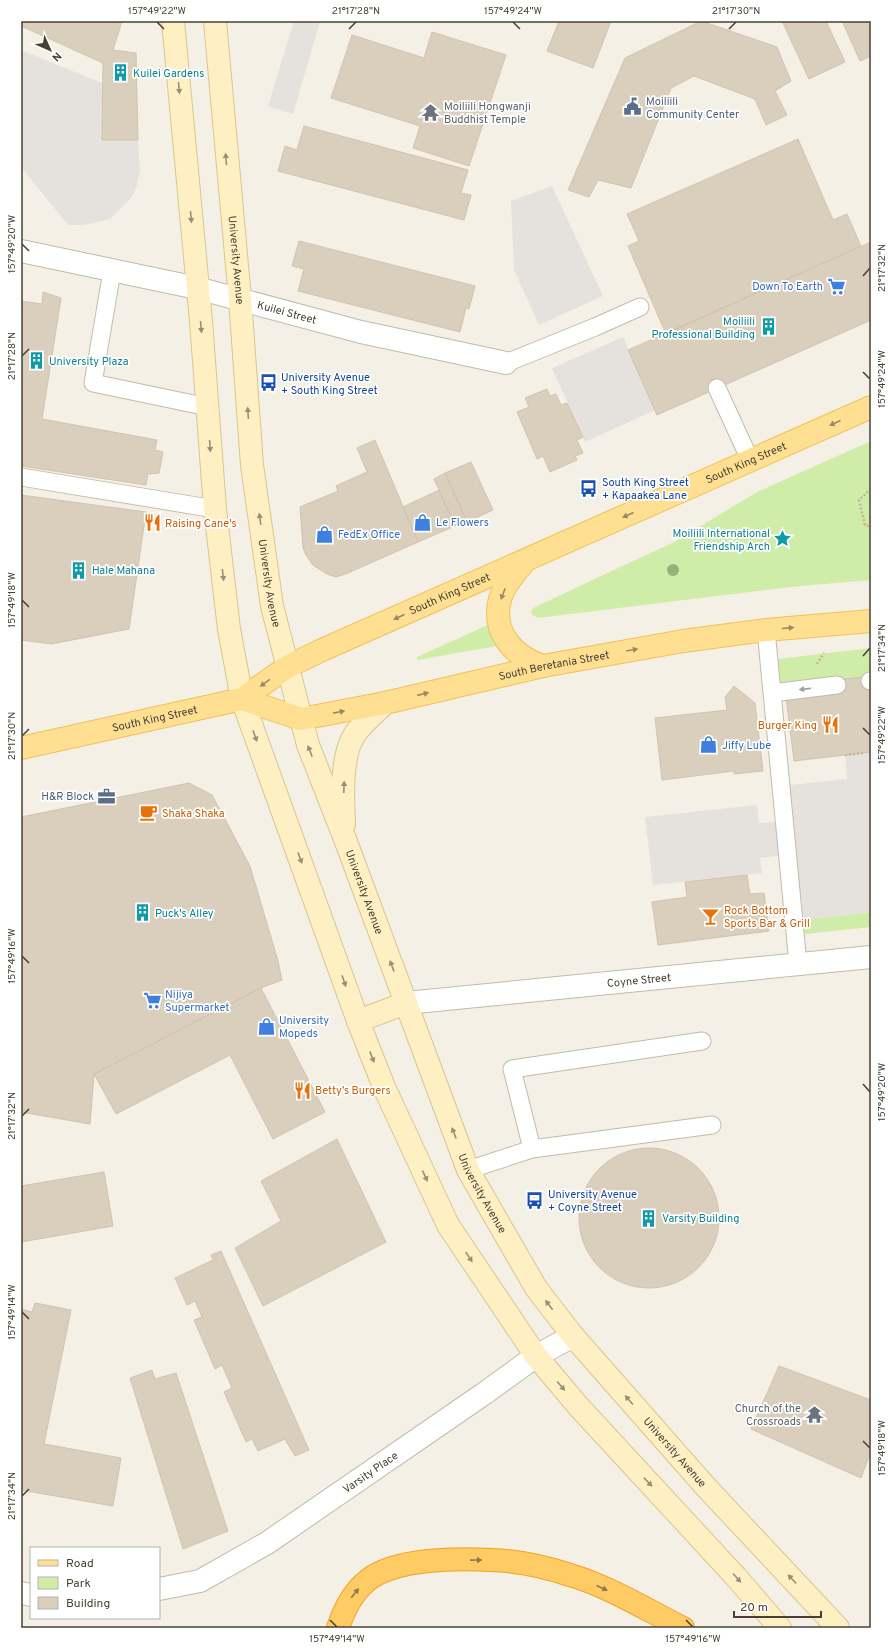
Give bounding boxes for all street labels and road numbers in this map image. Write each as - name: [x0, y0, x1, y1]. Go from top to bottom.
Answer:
- street label: University Avenue: [225, 215, 246, 305]
- street label: Kuilei Street: [256, 298, 318, 328]
- street label: South King Street: [704, 439, 789, 487]
- street label: University Avenue: [255, 538, 283, 629]
- street label: South King Street: [407, 570, 493, 618]
- street label: South Beretania Street: [498, 648, 610, 684]
- street label: South King Street: [111, 703, 199, 736]
- street label: University Avenue: [342, 848, 386, 937]
- street label: Coyne Street: [606, 971, 672, 991]
- street label: University Avenue: [454, 1152, 509, 1236]
- street label: University Avenue: [640, 1415, 709, 1491]
- street label: Varsity Place: [340, 1449, 401, 1497]

